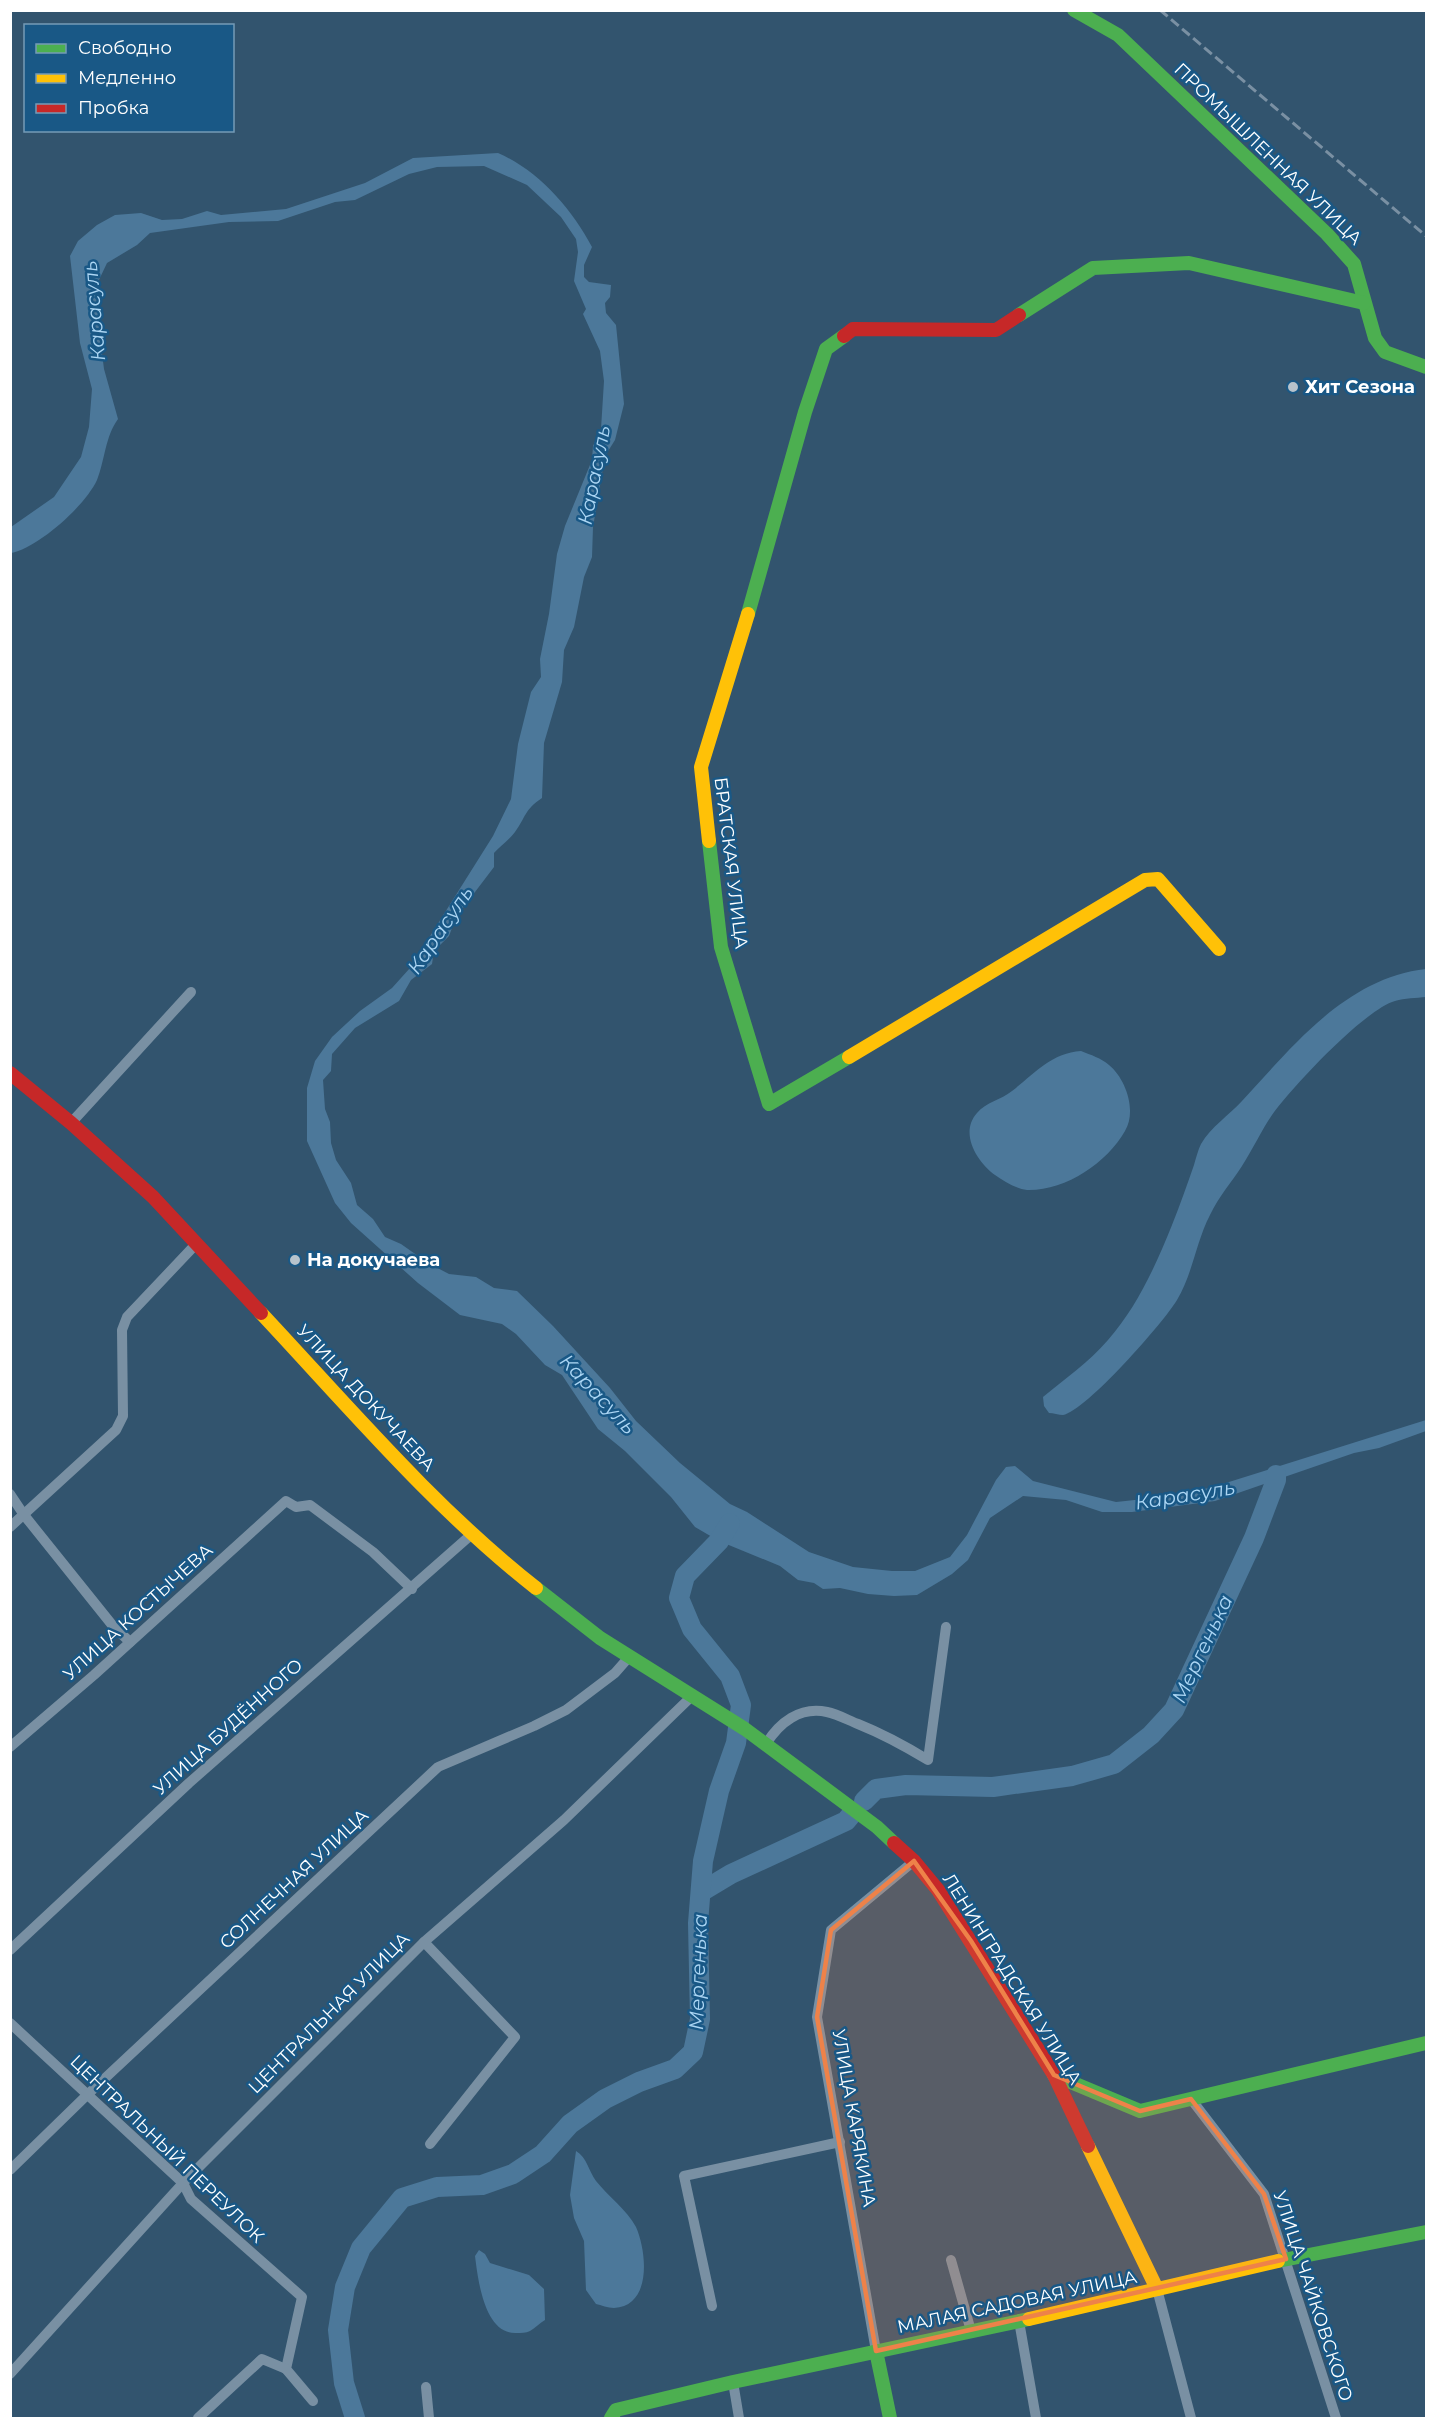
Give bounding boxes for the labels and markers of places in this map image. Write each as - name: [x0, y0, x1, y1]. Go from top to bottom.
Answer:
- place label: Хит Сезона: [1305, 376, 1415, 398]
- marker: Хит Сезона: [1286, 380, 1300, 394]
- place label: На докучаева: [307, 1249, 440, 1271]
- marker: На докучаева: [288, 1253, 302, 1267]

